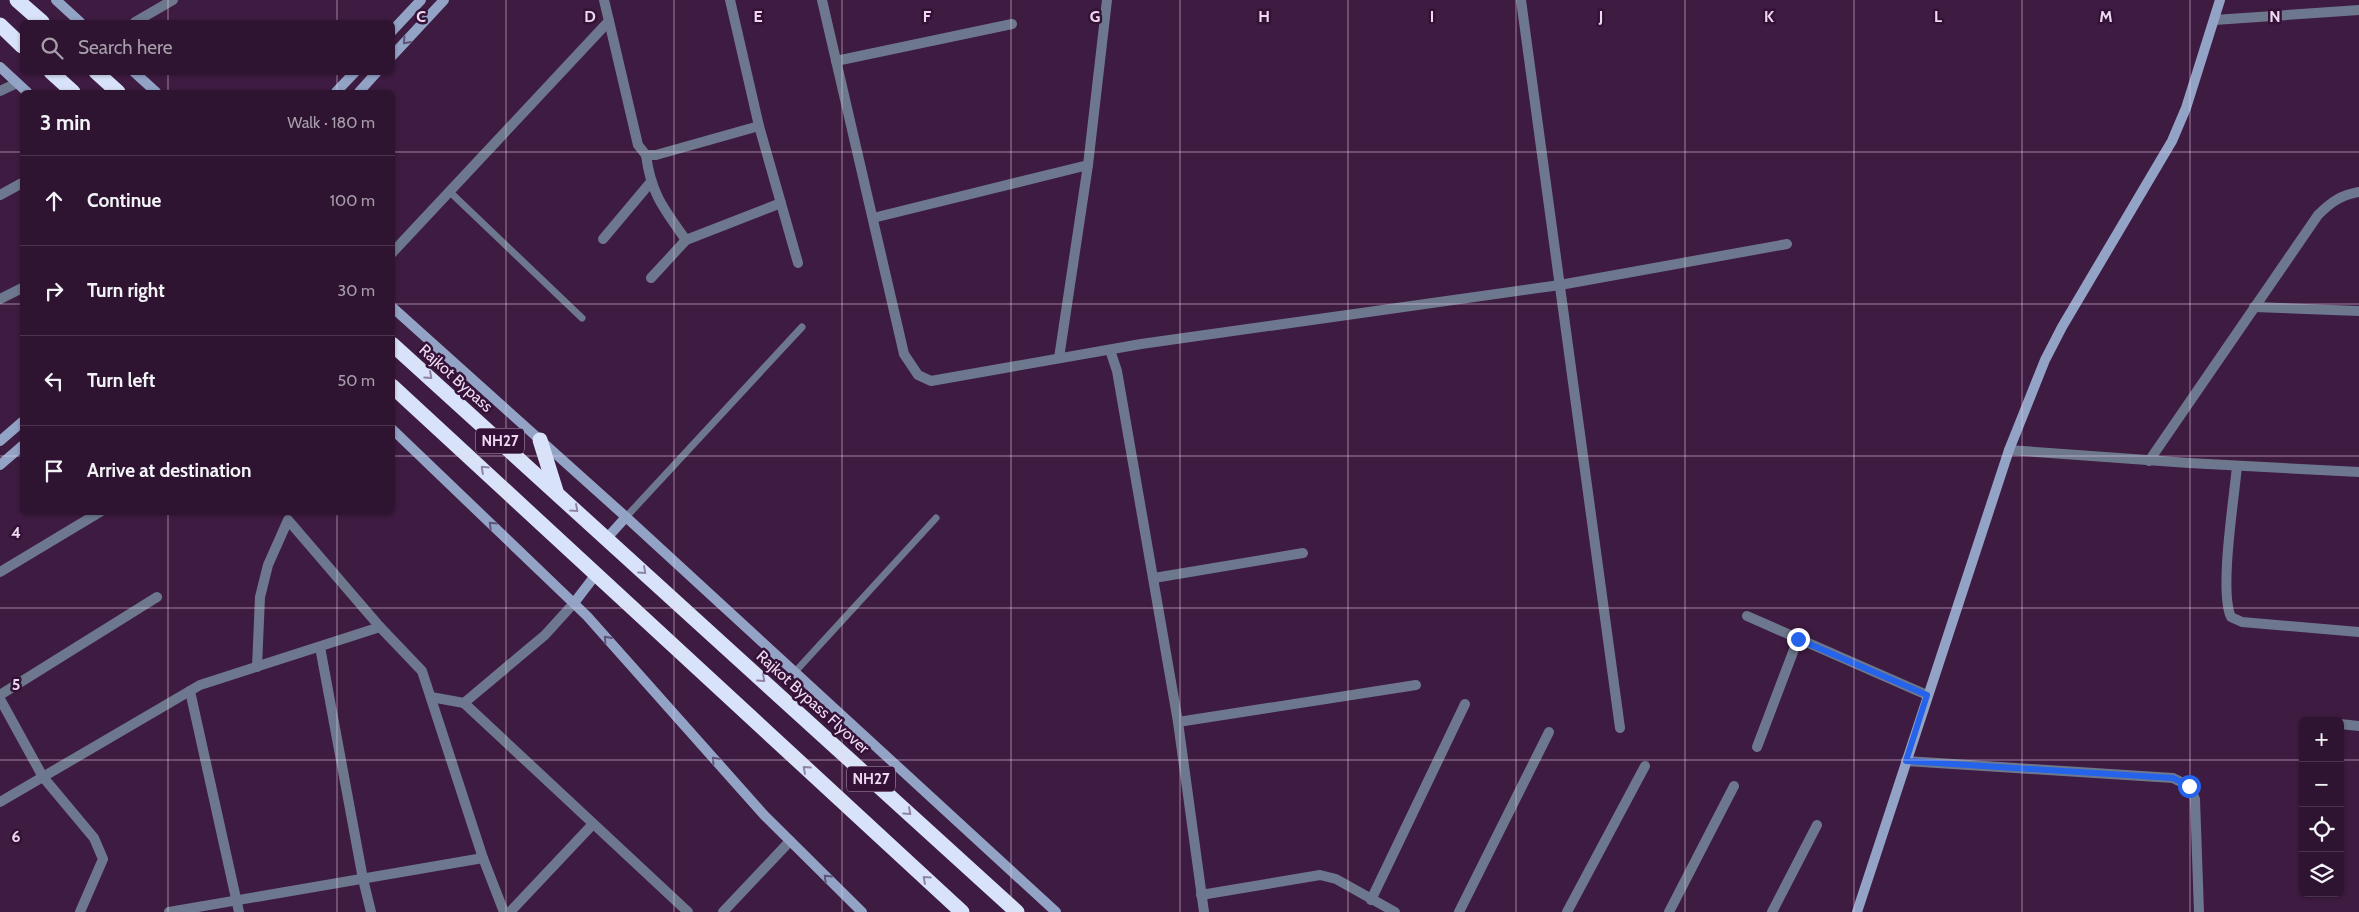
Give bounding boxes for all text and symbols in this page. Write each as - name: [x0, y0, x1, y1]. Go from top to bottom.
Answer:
- text: C: [416, 7, 426, 26]
- text: D: [584, 7, 596, 26]
- text: E: [753, 7, 763, 26]
- text: F: [923, 7, 932, 26]
- text: G: [1090, 7, 1100, 26]
- text: H: [1258, 7, 1270, 26]
- text: I: [1430, 7, 1434, 26]
- text: J: [1598, 7, 1603, 26]
- text: K: [1764, 7, 1774, 26]
- text: L: [1934, 7, 1942, 26]
- text: M: [2099, 7, 2113, 26]
- text: N: [2269, 7, 2281, 26]
- search box: [20, 20, 395, 75]
- icon: search: [38, 34, 66, 62]
- one-way arrow: [403, 35, 412, 44]
- text: Search here: [78, 36, 172, 59]
- text: 3 min: [40, 110, 91, 135]
- text: Walk · 180 m: [287, 113, 375, 132]
- icon: ahead: [40, 187, 68, 215]
- text: Continue: [87, 189, 161, 212]
- text: 100 m: [330, 191, 375, 210]
- icon: right: [40, 277, 68, 305]
- text: Turn right: [87, 279, 165, 302]
- text: 30 m: [338, 281, 375, 300]
- street label: Rajkot Bypass: [415, 340, 497, 416]
- icon: left: [40, 367, 68, 395]
- text: Turn left: [87, 369, 155, 392]
- one-way arrow: [423, 370, 432, 379]
- text: 50 m: [338, 371, 375, 390]
- road number: NH27: [476, 428, 524, 454]
- icon: arrive: [40, 457, 68, 485]
- text: Arrive at destination: [87, 459, 251, 482]
- one-way arrow: [480, 466, 489, 475]
- one-way arrow: [569, 503, 578, 512]
- one-way arrow: [489, 521, 498, 530]
- text: 4: [11, 523, 21, 542]
- one-way arrow: [637, 565, 646, 574]
- route end: [1787, 628, 1810, 651]
- one-way arrow: [604, 635, 613, 644]
- street label: Rajkot Bypass Flyover: [753, 646, 874, 758]
- one-way arrow: [756, 674, 765, 683]
- text: 5: [12, 675, 20, 694]
- map controls: [2299, 717, 2344, 897]
- button: +: [2299, 717, 2344, 762]
- one-way arrow: [712, 757, 721, 766]
- button: −: [2299, 762, 2344, 807]
- one-way arrow: [803, 766, 812, 775]
- road number: NH27: [847, 766, 895, 792]
- route start: [2178, 775, 2201, 798]
- one-way arrow: [902, 807, 911, 816]
- button: locate: [2299, 807, 2344, 852]
- text: 6: [12, 827, 21, 846]
- button: layers: [2299, 852, 2344, 897]
- one-way arrow: [824, 875, 833, 884]
- one-way arrow: [923, 876, 932, 885]

